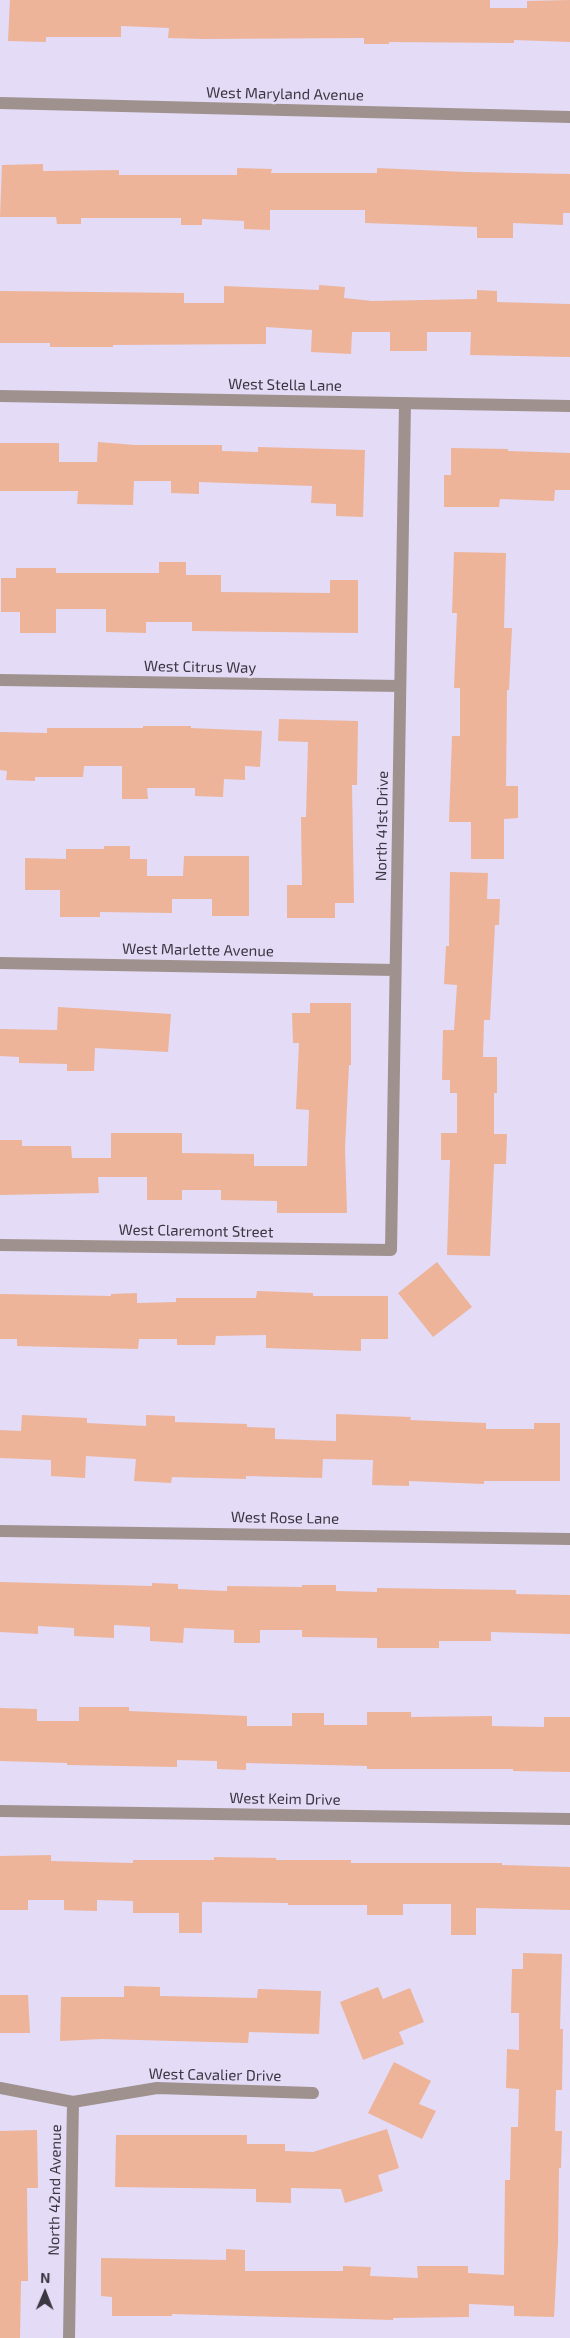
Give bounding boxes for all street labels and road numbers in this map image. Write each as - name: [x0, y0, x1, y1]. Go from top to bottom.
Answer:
- street label: West Maryland Avenue: [206, 84, 364, 104]
- street label: West Stella Lane: [228, 375, 342, 395]
- street label: West Citrus Way: [144, 657, 256, 677]
- street label: North 41st Drive: [372, 771, 392, 881]
- street label: West Marlette Avenue: [122, 940, 274, 960]
- street label: West Claremont Street: [118, 1221, 274, 1241]
- street label: West Rose Lane: [231, 1508, 339, 1528]
- street label: West Keim Drive: [229, 1789, 341, 1809]
- street label: West Cavalier Drive: [148, 2065, 282, 2085]
- street label: North 42nd Avenue: [45, 2124, 65, 2256]

